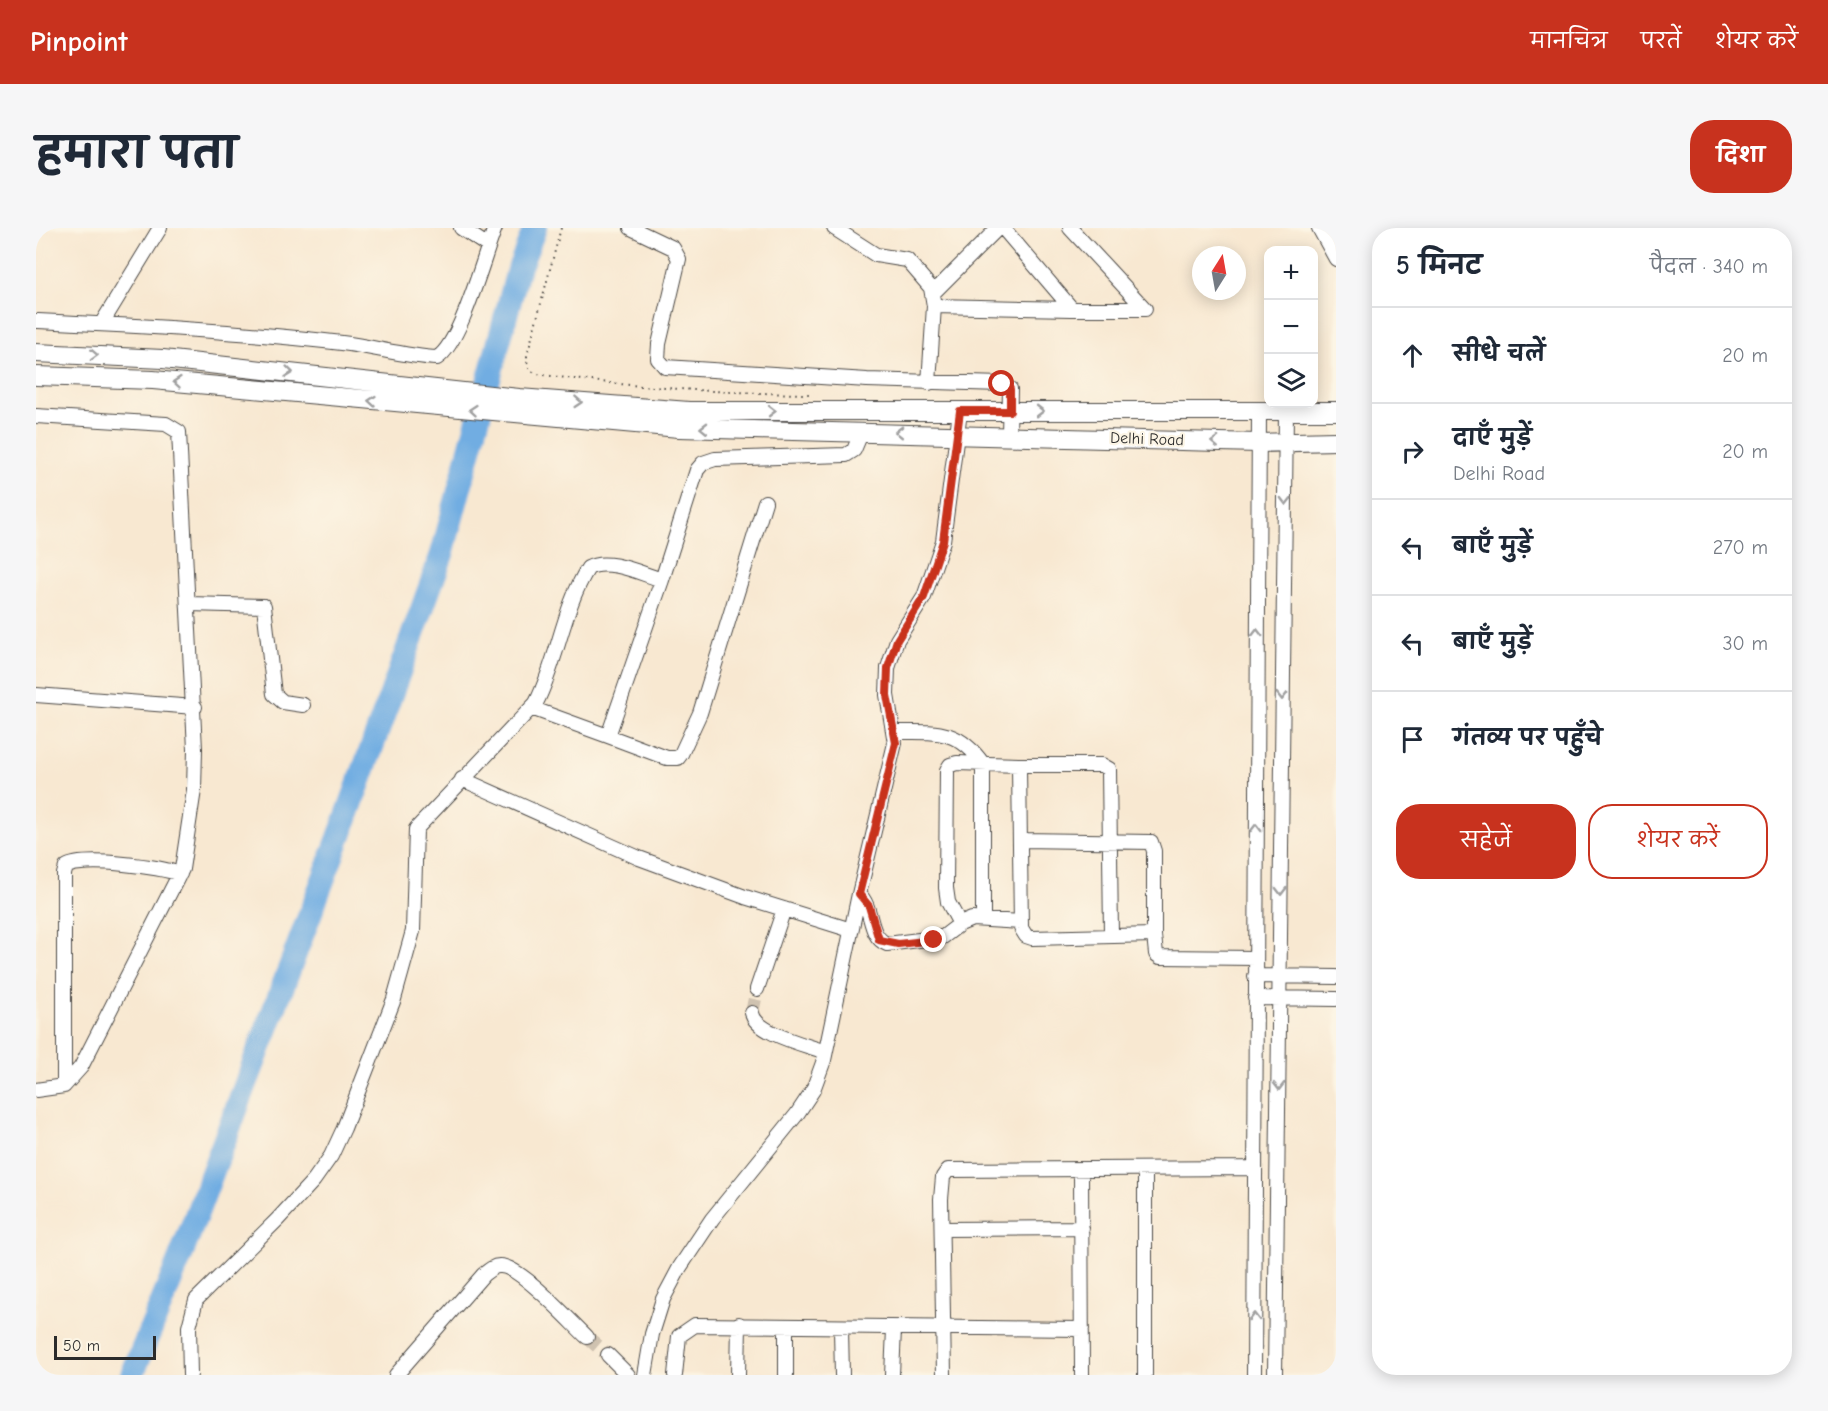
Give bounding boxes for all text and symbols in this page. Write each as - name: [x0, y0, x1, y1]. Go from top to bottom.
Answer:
- text: Pinpoint: [30, 26, 128, 58]
- text: मानचित्र: [1530, 29, 1607, 53]
- text: परतें: [1640, 29, 1682, 53]
- text: शेयर करें: [1715, 29, 1798, 53]
- button: दिशा: [1690, 120, 1792, 193]
- text: हमारा पता: [36, 129, 238, 178]
- north arrow: [1192, 246, 1246, 300]
- map controls: [1264, 246, 1318, 408]
- button: +: [1264, 246, 1318, 300]
- text: 5 मिनट: [1396, 251, 1482, 281]
- text: पैदल · 340 m: [1650, 255, 1768, 278]
- button: −: [1264, 300, 1318, 354]
- icon: ahead: [1396, 339, 1429, 372]
- text: सीधे चलें: [1453, 341, 1545, 367]
- text: 20 m: [1722, 344, 1768, 367]
- one-way arrow: [90, 349, 99, 362]
- button: layers: [1264, 354, 1318, 408]
- one-way arrow: [284, 365, 293, 378]
- route start: [988, 370, 1014, 396]
- one-way arrow: [173, 376, 182, 389]
- one-way arrow: [367, 395, 376, 408]
- one-way arrow: [573, 396, 582, 409]
- one-way arrow: [469, 404, 478, 417]
- one-way arrow: [768, 405, 777, 417]
- one-way arrow: [1035, 405, 1044, 417]
- one-way arrow: [700, 422, 709, 434]
- text: दाएँ मुड़ें: [1453, 425, 1532, 451]
- one-way arrow: [895, 426, 904, 438]
- street label: Delhi Road: [1110, 429, 1184, 449]
- one-way arrow: [1210, 435, 1219, 448]
- icon: right: [1396, 435, 1429, 468]
- text: 20 m: [1722, 440, 1768, 463]
- text: Delhi Road: [1453, 462, 1545, 485]
- one-way arrow: [1279, 496, 1292, 505]
- icon: left: [1396, 531, 1429, 564]
- text: बाएँ मुड़ें: [1453, 533, 1532, 559]
- text: 270 m: [1713, 536, 1768, 559]
- icon: left: [1396, 627, 1429, 660]
- one-way arrow: [1251, 628, 1263, 637]
- text: बाएँ मुड़ें: [1453, 629, 1532, 655]
- text: 30 m: [1722, 632, 1768, 655]
- one-way arrow: [1276, 691, 1288, 700]
- icon: arrive: [1396, 723, 1429, 756]
- text: गंतव्य पर पहुँचे: [1453, 725, 1602, 751]
- button: सहेजें: [1396, 804, 1576, 879]
- button: शेयर करें: [1588, 804, 1768, 879]
- one-way arrow: [1250, 823, 1262, 832]
- one-way arrow: [1275, 886, 1287, 895]
- route end: [920, 926, 946, 952]
- one-way arrow: [1273, 1081, 1286, 1090]
- one-way arrow: [1248, 1312, 1260, 1321]
- scale bar: [54, 1333, 156, 1360]
- text: 50 m: [63, 1337, 100, 1355]

